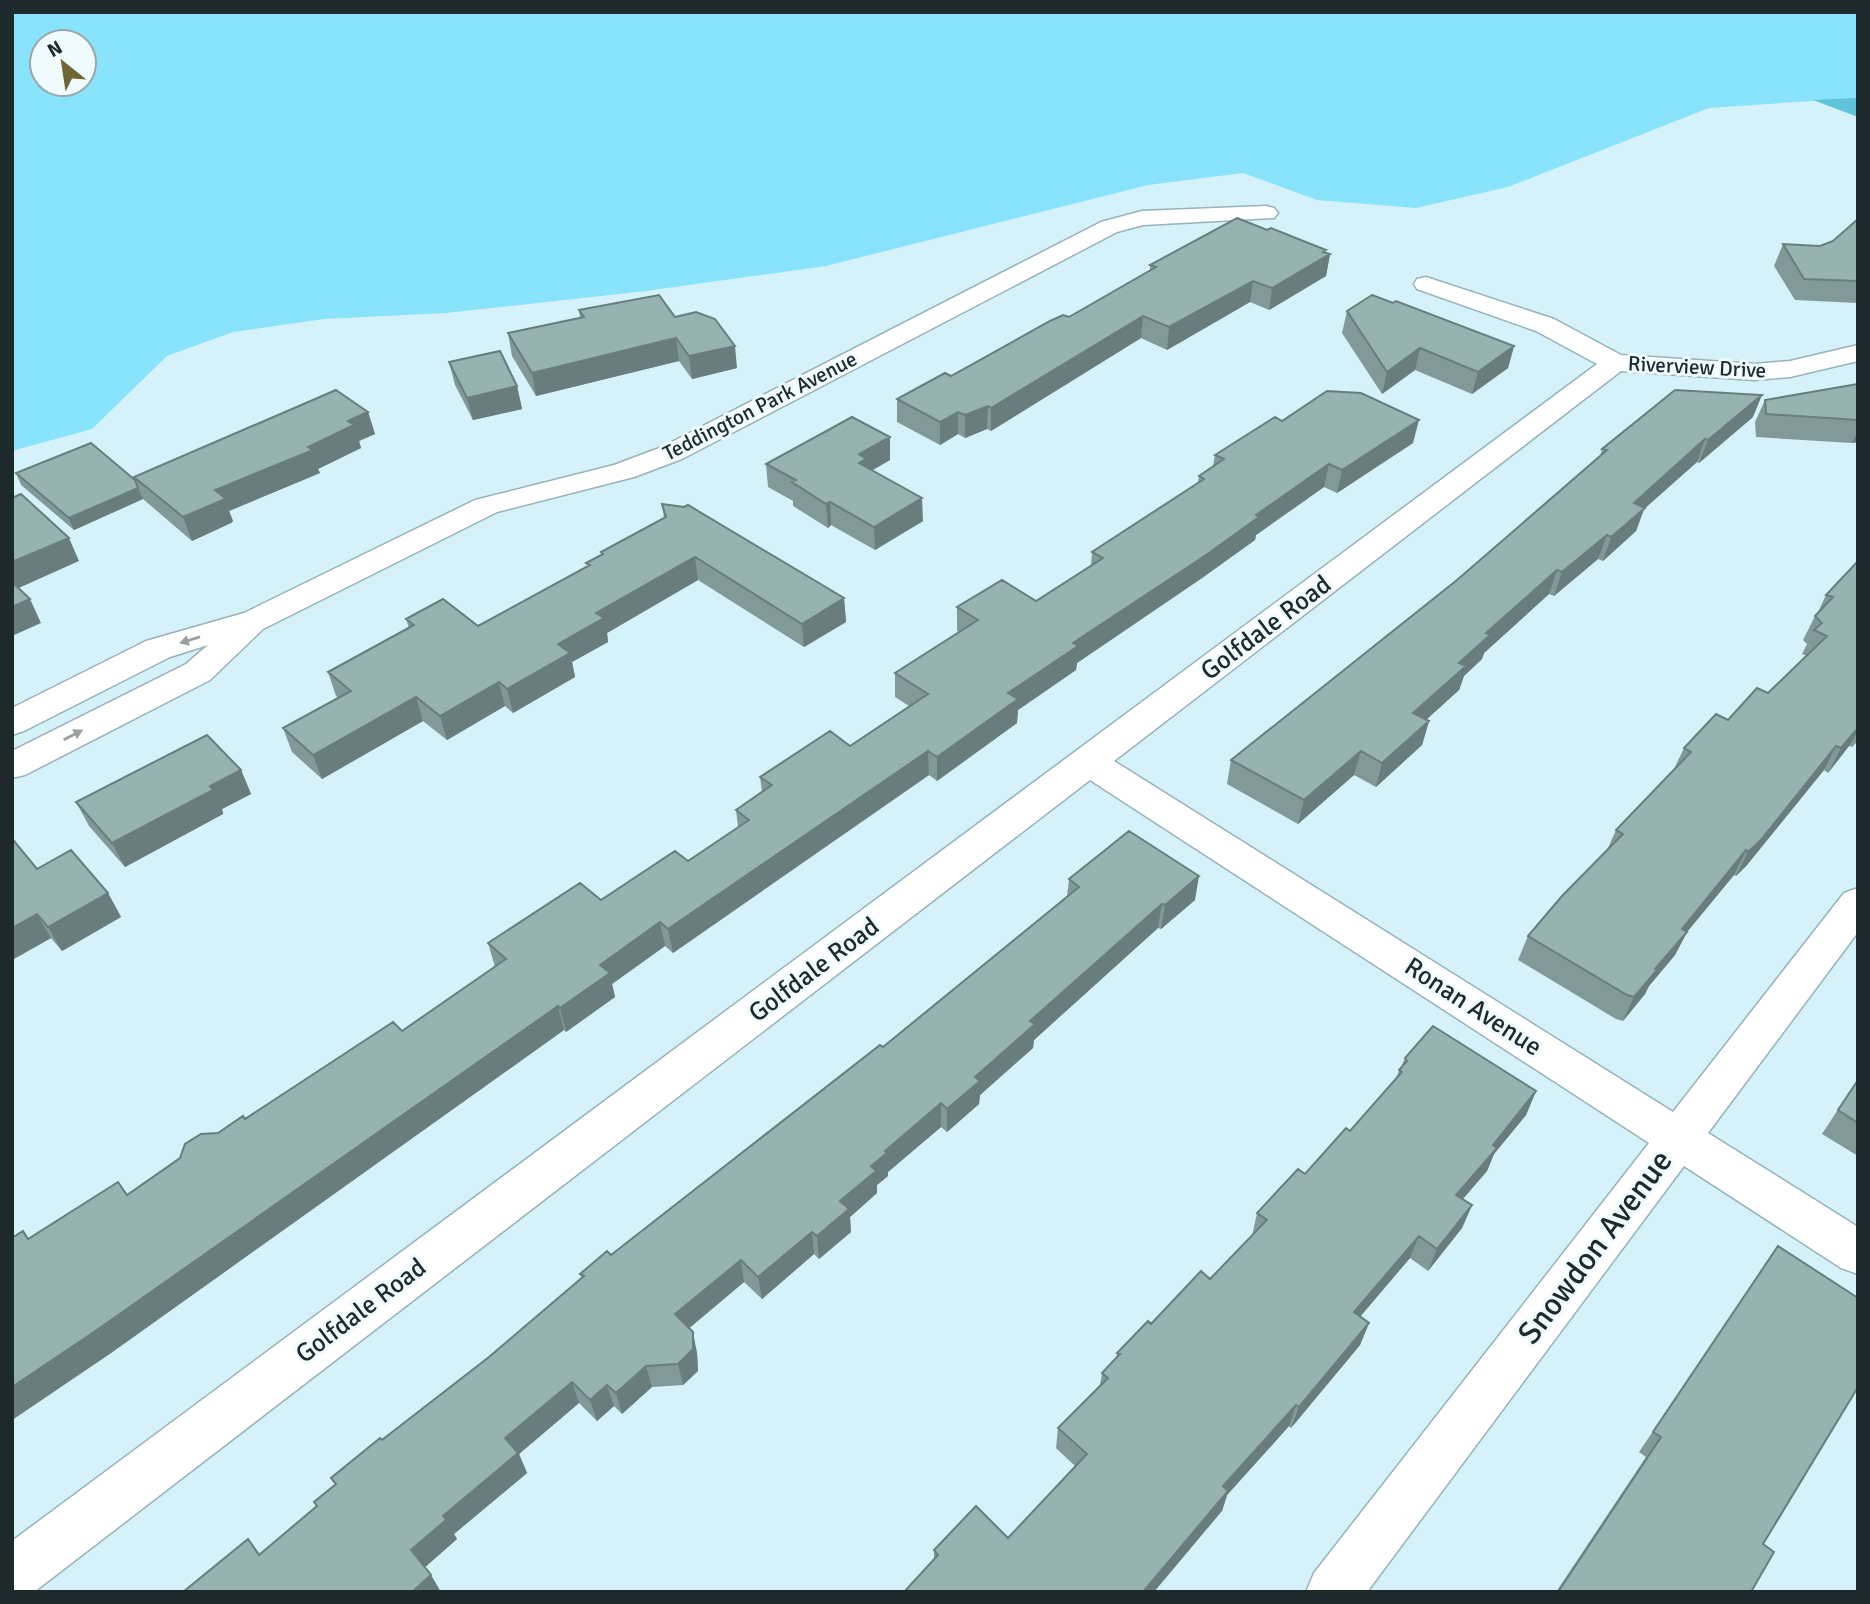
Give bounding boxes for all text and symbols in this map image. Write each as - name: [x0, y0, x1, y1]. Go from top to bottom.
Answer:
- north arrow: [28, 28, 98, 98]
- text: N: [43, 35, 67, 63]
- street label: Teddington Park Avenue: [659, 346, 861, 466]
- street label: Riverview Drive: [1627, 350, 1767, 384]
- street label: Golfdale Road: [1194, 569, 1338, 687]
- one-way arrow: [180, 635, 201, 645]
- one-way arrow: [63, 730, 83, 741]
- street label: Golfdale Road: [742, 911, 886, 1029]
- street label: Ronan Avenue: [1398, 951, 1548, 1063]
- street label: Snowdon Avenue: [1509, 1142, 1681, 1352]
- street label: Golfdale Road: [289, 1252, 433, 1370]

